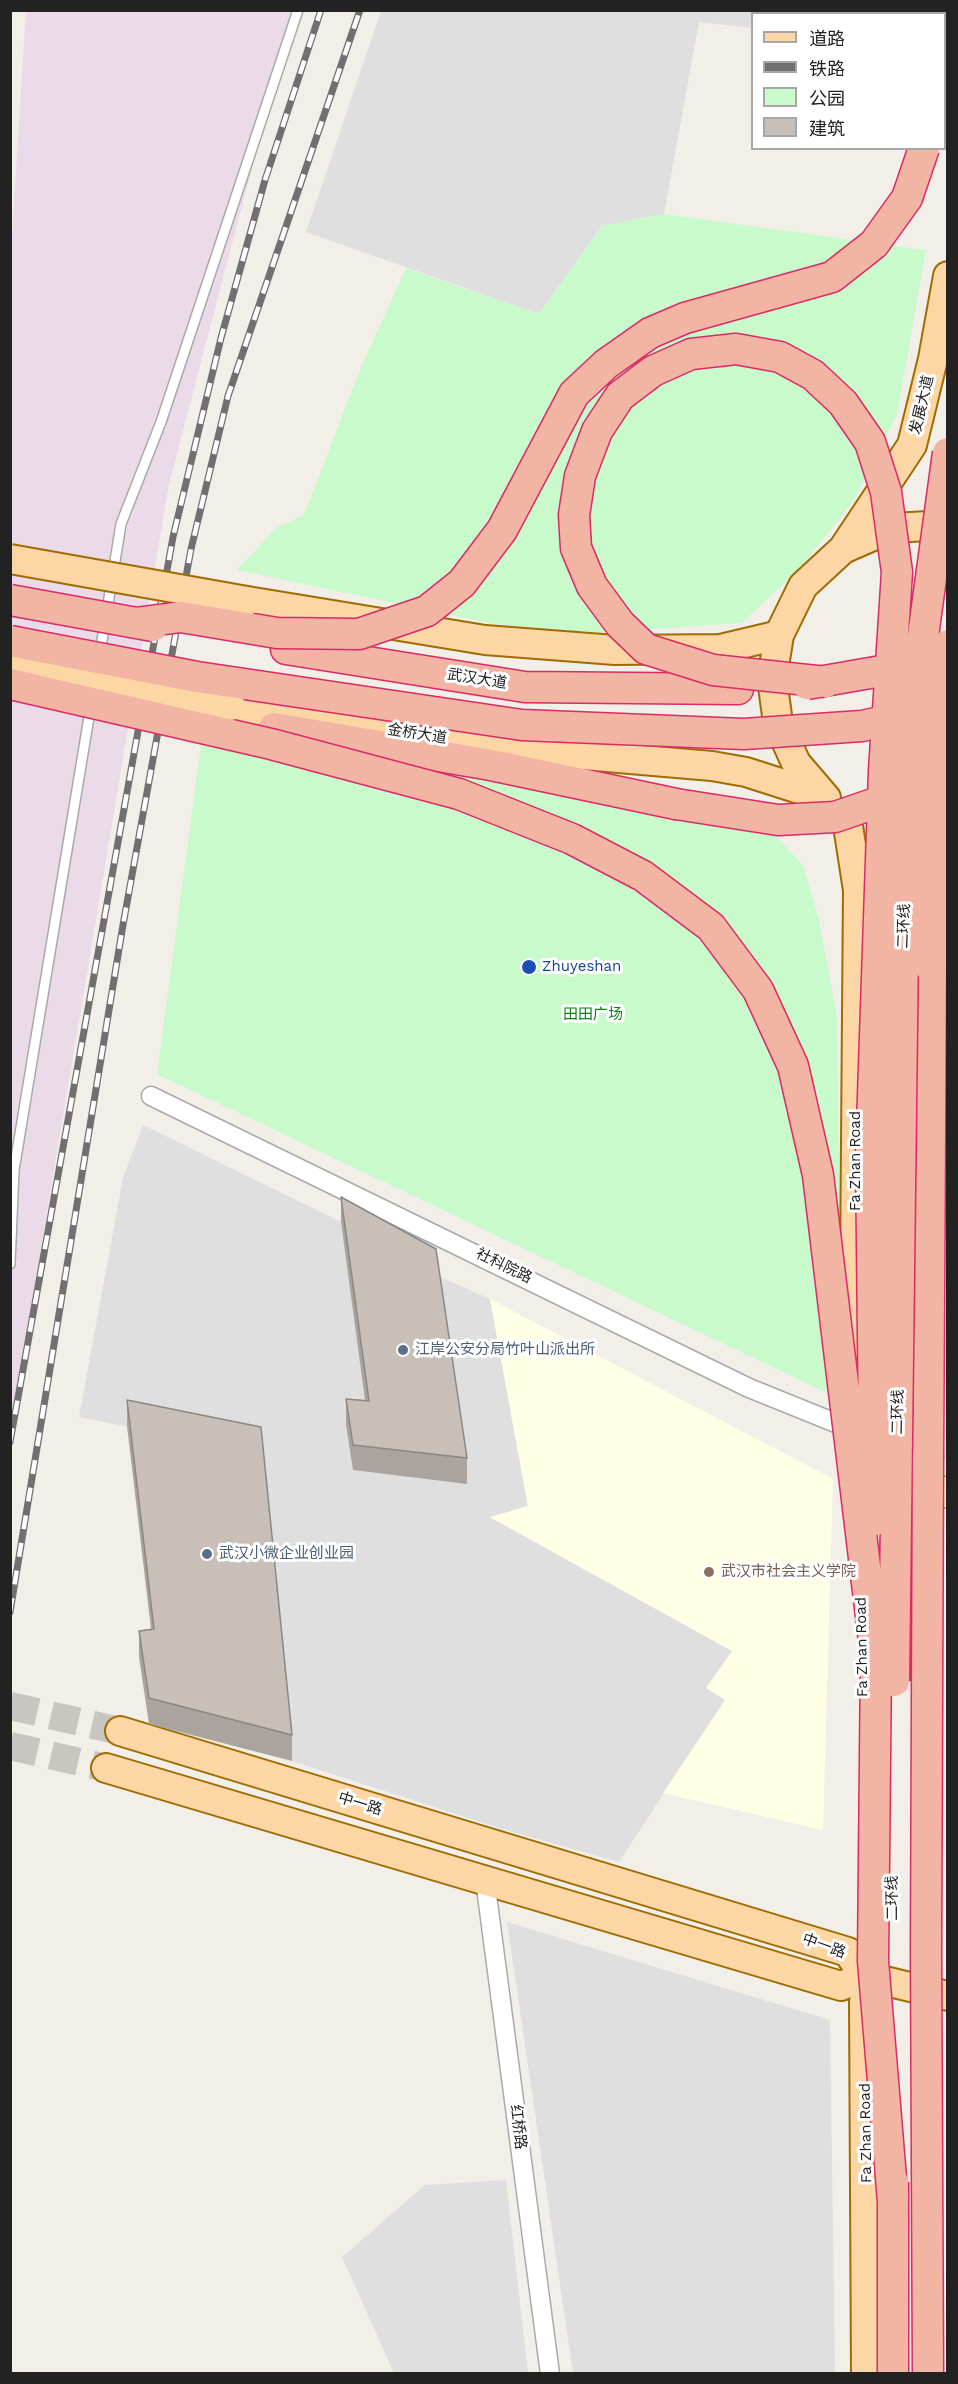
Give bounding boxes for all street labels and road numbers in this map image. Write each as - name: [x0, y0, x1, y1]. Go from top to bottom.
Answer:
- street label: 发展大道: [906, 374, 938, 436]
- street label: 武汉大道: [446, 665, 508, 693]
- street label: 金桥大道: [386, 720, 448, 748]
- street label: 二环线: [894, 903, 914, 949]
- street label: Fa Zhan Road: [847, 1111, 865, 1211]
- street label: 社科院路: [473, 1245, 535, 1287]
- street label: 二环线: [889, 1389, 907, 1435]
- street label: Fa Zhan Road: [852, 1597, 872, 1697]
- street label: 中一路: [336, 1789, 384, 1819]
- street label: 二环线: [884, 1876, 902, 1920]
- street label: 中一路: [800, 1930, 848, 1962]
- street label: Fa Zhan Road: [856, 2083, 876, 2183]
- street label: 红桥路: [506, 2104, 530, 2150]

